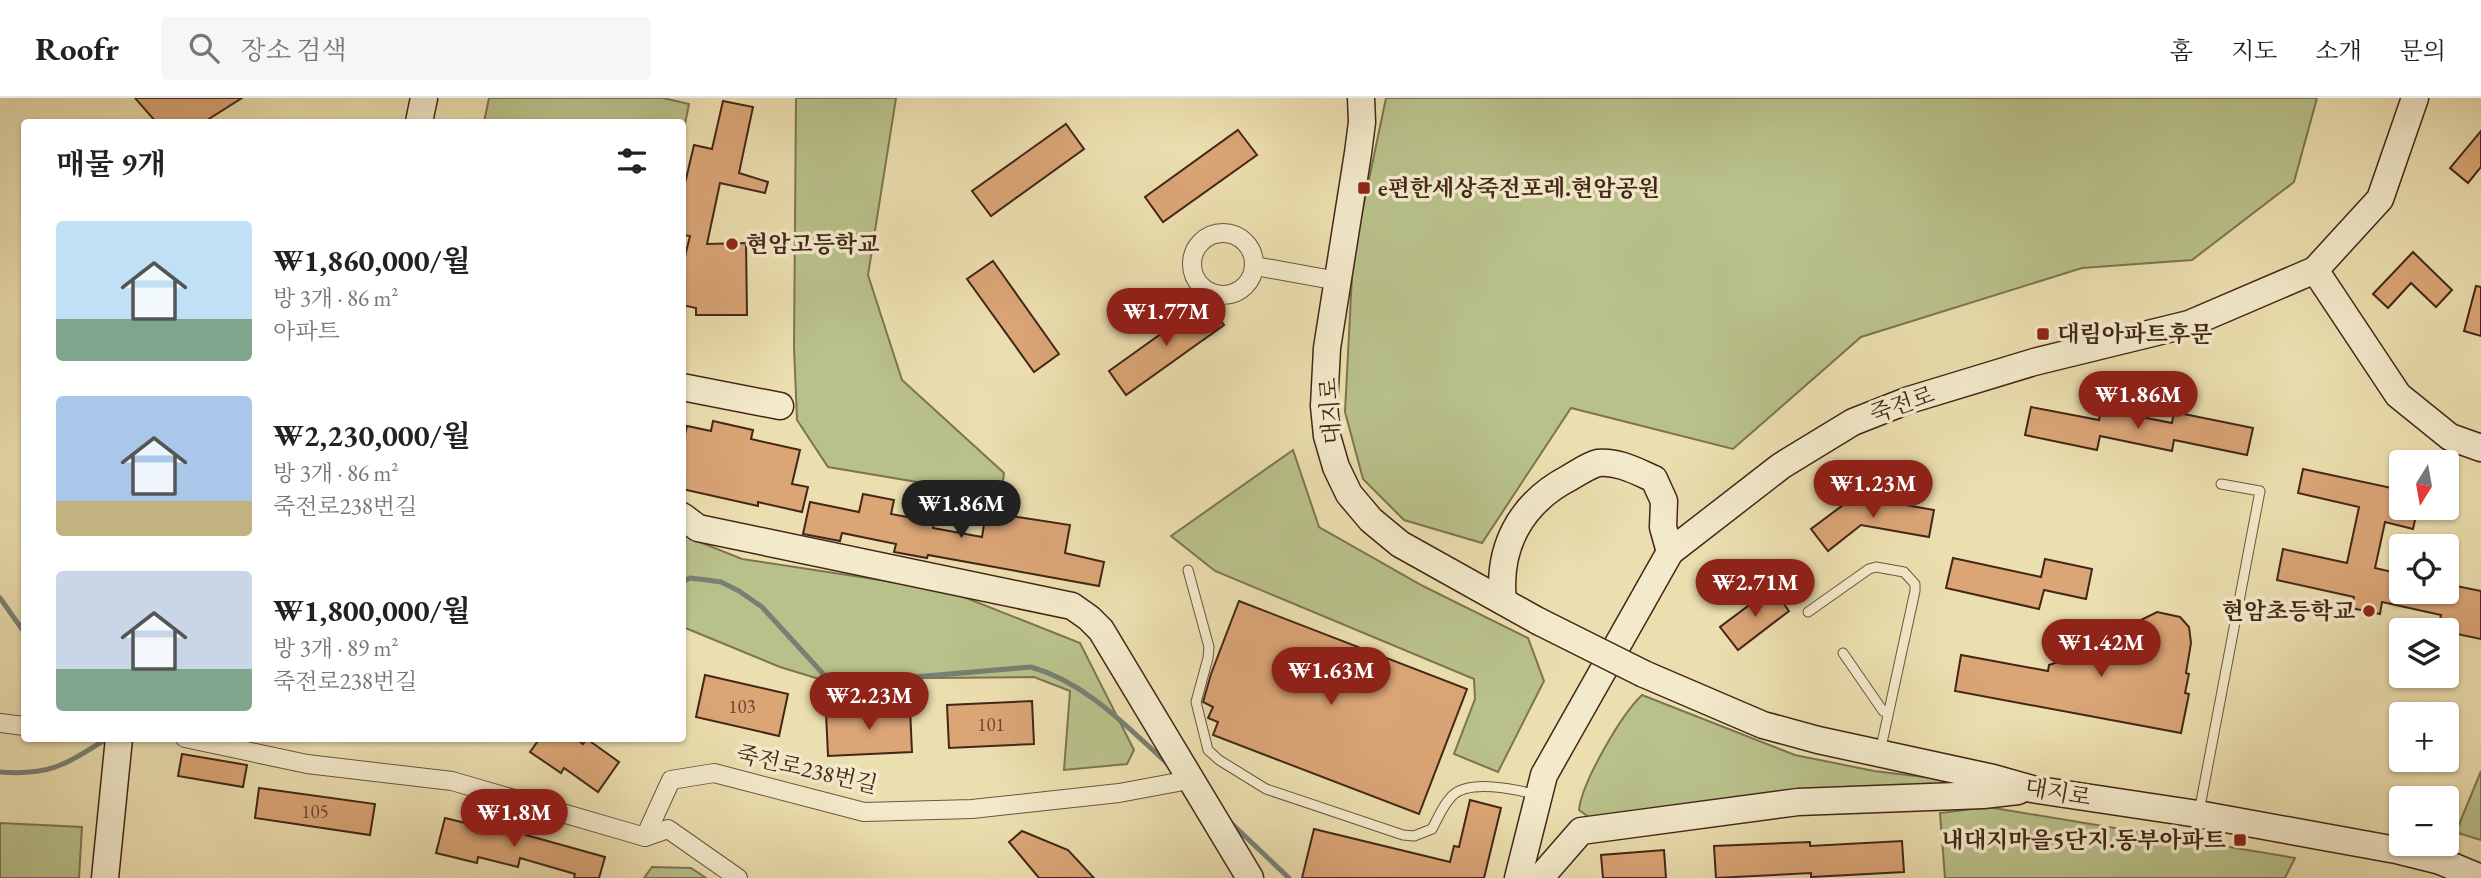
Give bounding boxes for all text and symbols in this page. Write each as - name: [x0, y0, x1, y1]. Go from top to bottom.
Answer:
- search box: [161, 17, 651, 80]
- text: Roofr: [35, 27, 119, 70]
- icon: search: [185, 29, 223, 67]
- text: 장소 검색: [241, 33, 347, 67]
- text: 홈: [2170, 35, 2193, 66]
- text: 지도: [2231, 35, 2277, 66]
- text: 소개: [2315, 35, 2362, 66]
- text: 문의: [2400, 35, 2446, 66]
- icon: filters: [613, 142, 651, 180]
- text: 매물 9개: [56, 144, 166, 183]
- place label: e편한세상죽전포레.현암공원: [1378, 173, 1660, 203]
- marker: e편한세상죽전포레.현암공원: [1356, 180, 1372, 196]
- place label: 현암고등학교: [746, 229, 880, 259]
- marker: 현암고등학교: [724, 236, 740, 252]
- text: ₩1,860,000/월: [273, 241, 471, 280]
- icon: home: [112, 249, 196, 333]
- text: 방 3개 · 86 m²: [273, 283, 398, 313]
- pin: ₩1.77M: [1109, 288, 1223, 348]
- text: ₩1.77M: [1123, 296, 1209, 326]
- text: 아파트: [273, 316, 340, 346]
- place label: 대림아파트후문: [2057, 319, 2213, 349]
- marker: 대림아파트후문: [2035, 326, 2051, 342]
- pin: ₩1.86M: [2081, 372, 2195, 431]
- street label: 대지로: [1313, 377, 1347, 445]
- street label: 죽전로: [1866, 379, 1938, 429]
- text: ₩1.86M: [2095, 379, 2181, 409]
- text: ₩2,230,000/월: [273, 416, 471, 455]
- icon: home: [112, 424, 196, 508]
- north arrow: [2389, 450, 2459, 520]
- map controls: [2389, 450, 2459, 856]
- text: 방 3개 · 86 m²: [273, 458, 398, 488]
- pin: ₩1.23M: [1816, 460, 1930, 520]
- text: ₩1.23M: [1830, 468, 1916, 498]
- pin: ₩1.86M: [904, 480, 1018, 540]
- text: ₩1.86M: [918, 488, 1004, 518]
- text: 죽전로238번길: [273, 491, 417, 521]
- button: locate: [2389, 534, 2459, 604]
- pin: ₩2.71M: [1698, 560, 1812, 619]
- text: ₩2.71M: [1712, 567, 1798, 597]
- text: ₩1,800,000/월: [273, 591, 471, 630]
- place label: 현암초등학교: [2222, 596, 2356, 626]
- icon: home: [112, 599, 196, 683]
- marker: 현암초등학교: [2361, 603, 2377, 619]
- button: layers: [2389, 618, 2459, 688]
- pin: ₩1.42M: [2044, 620, 2158, 679]
- text: ₩1.42M: [2058, 627, 2144, 657]
- text: 방 3개 · 89 m²: [273, 633, 398, 663]
- pin: ₩1.63M: [1274, 648, 1388, 707]
- text: ₩1.63M: [1288, 655, 1374, 685]
- text: 죽전로238번길: [273, 666, 417, 696]
- pin: ₩2.23M: [812, 672, 926, 732]
- text: ₩2.23M: [826, 680, 912, 710]
- house number: 103: [728, 694, 756, 719]
- button: +: [2389, 702, 2459, 772]
- house number: 101: [977, 712, 1005, 737]
- street label: 죽전로238번길: [733, 738, 881, 800]
- street label: 대지로: [2023, 771, 2093, 813]
- button: −: [2389, 786, 2459, 856]
- pin: ₩1.8M: [465, 790, 563, 849]
- text: ₩1.8M: [477, 797, 551, 827]
- house number: 105: [301, 799, 329, 824]
- place label: 내대지마을5단지.동부아파트: [1942, 825, 2226, 855]
- marker: 내대지마을5단지.동부아파트: [2232, 832, 2248, 848]

